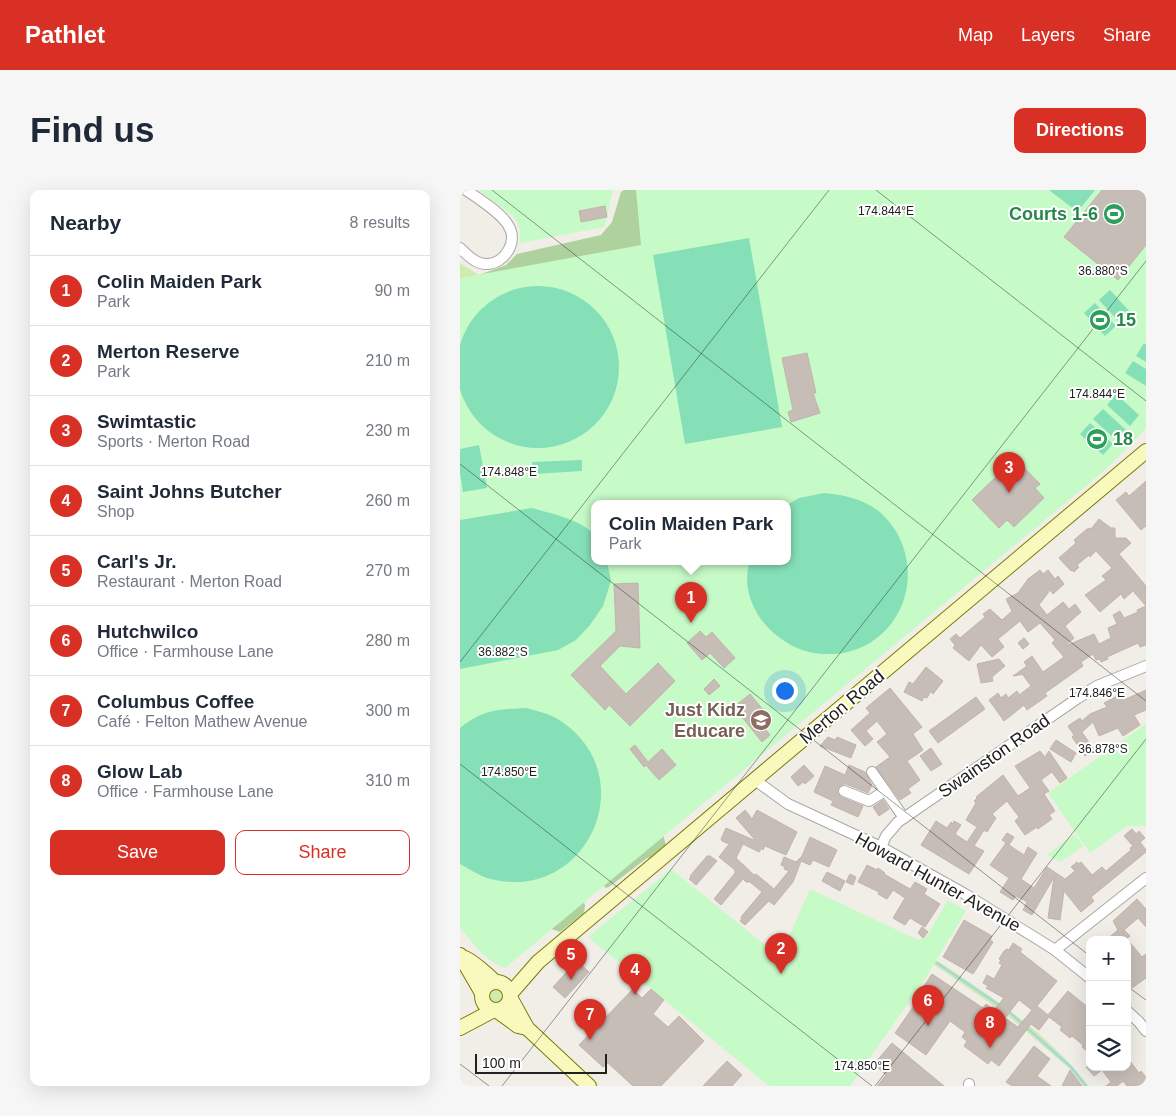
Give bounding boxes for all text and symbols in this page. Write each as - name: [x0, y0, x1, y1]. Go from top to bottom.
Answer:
- text: Pathlet: [25, 21, 105, 48]
- text: Map: [958, 25, 993, 45]
- text: Layers: [1021, 25, 1075, 45]
- text: Share: [1103, 25, 1151, 45]
- button: Directions: [1014, 108, 1146, 153]
- text: Find us: [30, 110, 154, 149]
- sports icon: Courts 1-6: [1102, 202, 1126, 226]
- text: 174.844°E: [858, 204, 914, 218]
- place label: Courts 1-6: [1009, 204, 1098, 224]
- text: Nearby: [50, 211, 121, 234]
- text: 8 results: [350, 214, 410, 231]
- text: 36.880°S: [1078, 264, 1128, 278]
- text: Colin Maiden Park: [97, 271, 262, 292]
- text: 1: [62, 282, 70, 299]
- text: 90 m: [374, 282, 410, 299]
- text: Park: [97, 293, 130, 310]
- sports icon: 15: [1088, 308, 1112, 332]
- place label: 15: [1116, 310, 1136, 330]
- text: Merton Reserve: [97, 341, 240, 362]
- text: 2: [62, 352, 70, 369]
- text: 210 m: [366, 352, 410, 369]
- text: Park: [97, 363, 130, 380]
- text: 174.844°E: [1069, 387, 1125, 401]
- text: Swimtastic: [97, 411, 196, 432]
- text: 3: [62, 422, 70, 439]
- text: 230 m: [366, 422, 410, 439]
- sports icon: 18: [1085, 427, 1109, 451]
- place label: 18: [1113, 429, 1133, 449]
- text: Sports · Merton Road: [97, 433, 250, 450]
- pin: 3: [993, 452, 1025, 493]
- text: 174.848°E: [481, 465, 537, 479]
- text: Saint Johns Butcher: [97, 481, 282, 502]
- text: 4: [62, 492, 70, 509]
- text: 260 m: [366, 492, 410, 509]
- popup: [591, 500, 791, 565]
- text: Shop: [97, 503, 134, 520]
- text: Colin Maiden Park: [609, 513, 773, 534]
- text: Park: [609, 535, 642, 552]
- text: Carl's Jr.: [97, 551, 177, 572]
- text: 5: [62, 562, 70, 579]
- text: 270 m: [366, 562, 410, 579]
- text: Restaurant · Merton Road: [97, 573, 282, 590]
- pin: 1: [675, 582, 707, 623]
- text: Hutchwilco: [97, 621, 198, 642]
- text: 6: [62, 632, 70, 649]
- text: 280 m: [366, 632, 410, 649]
- text: Office · Farmhouse Lane: [97, 643, 274, 660]
- text: 36.882°S: [478, 645, 528, 659]
- street label: Merton Road: [796, 666, 888, 748]
- your location: [772, 678, 798, 704]
- text: 174.846°E: [1069, 686, 1125, 700]
- text: Columbus Coffee: [97, 691, 254, 712]
- place label: Just Kidz Educare: [665, 700, 745, 741]
- text: 7: [62, 702, 70, 719]
- text: 300 m: [366, 702, 410, 719]
- school or university icon: Just Kidz Educare: [749, 708, 773, 732]
- street label: Swainston Road: [935, 710, 1053, 802]
- text: Café · Felton Mathew Avenue: [97, 713, 308, 730]
- text: 36.878°S: [1078, 742, 1128, 756]
- text: Glow Lab: [97, 761, 183, 782]
- text: 174.850°E: [481, 765, 537, 779]
- text: 8: [62, 772, 70, 789]
- text: 310 m: [366, 772, 410, 789]
- text: Office · Farmhouse Lane: [97, 783, 274, 800]
- street label: Howard Hunter Avenue: [852, 828, 1024, 936]
- button: Save: [50, 830, 225, 875]
- button: Share: [235, 830, 410, 875]
- pin: 2: [765, 933, 797, 974]
- map controls: [1086, 936, 1131, 1071]
- button: +: [1086, 936, 1131, 981]
- pin: 5: [555, 939, 587, 980]
- pin: 4: [619, 954, 651, 995]
- button: −: [1086, 981, 1131, 1026]
- pin: 6: [912, 985, 944, 1026]
- pin: 7: [574, 999, 606, 1040]
- pin: 8: [974, 1007, 1006, 1048]
- button: layers: [1086, 1026, 1131, 1071]
- scale bar: [475, 1051, 608, 1074]
- text: 100 m: [482, 1055, 521, 1071]
- text: 174.850°E: [834, 1059, 890, 1073]

